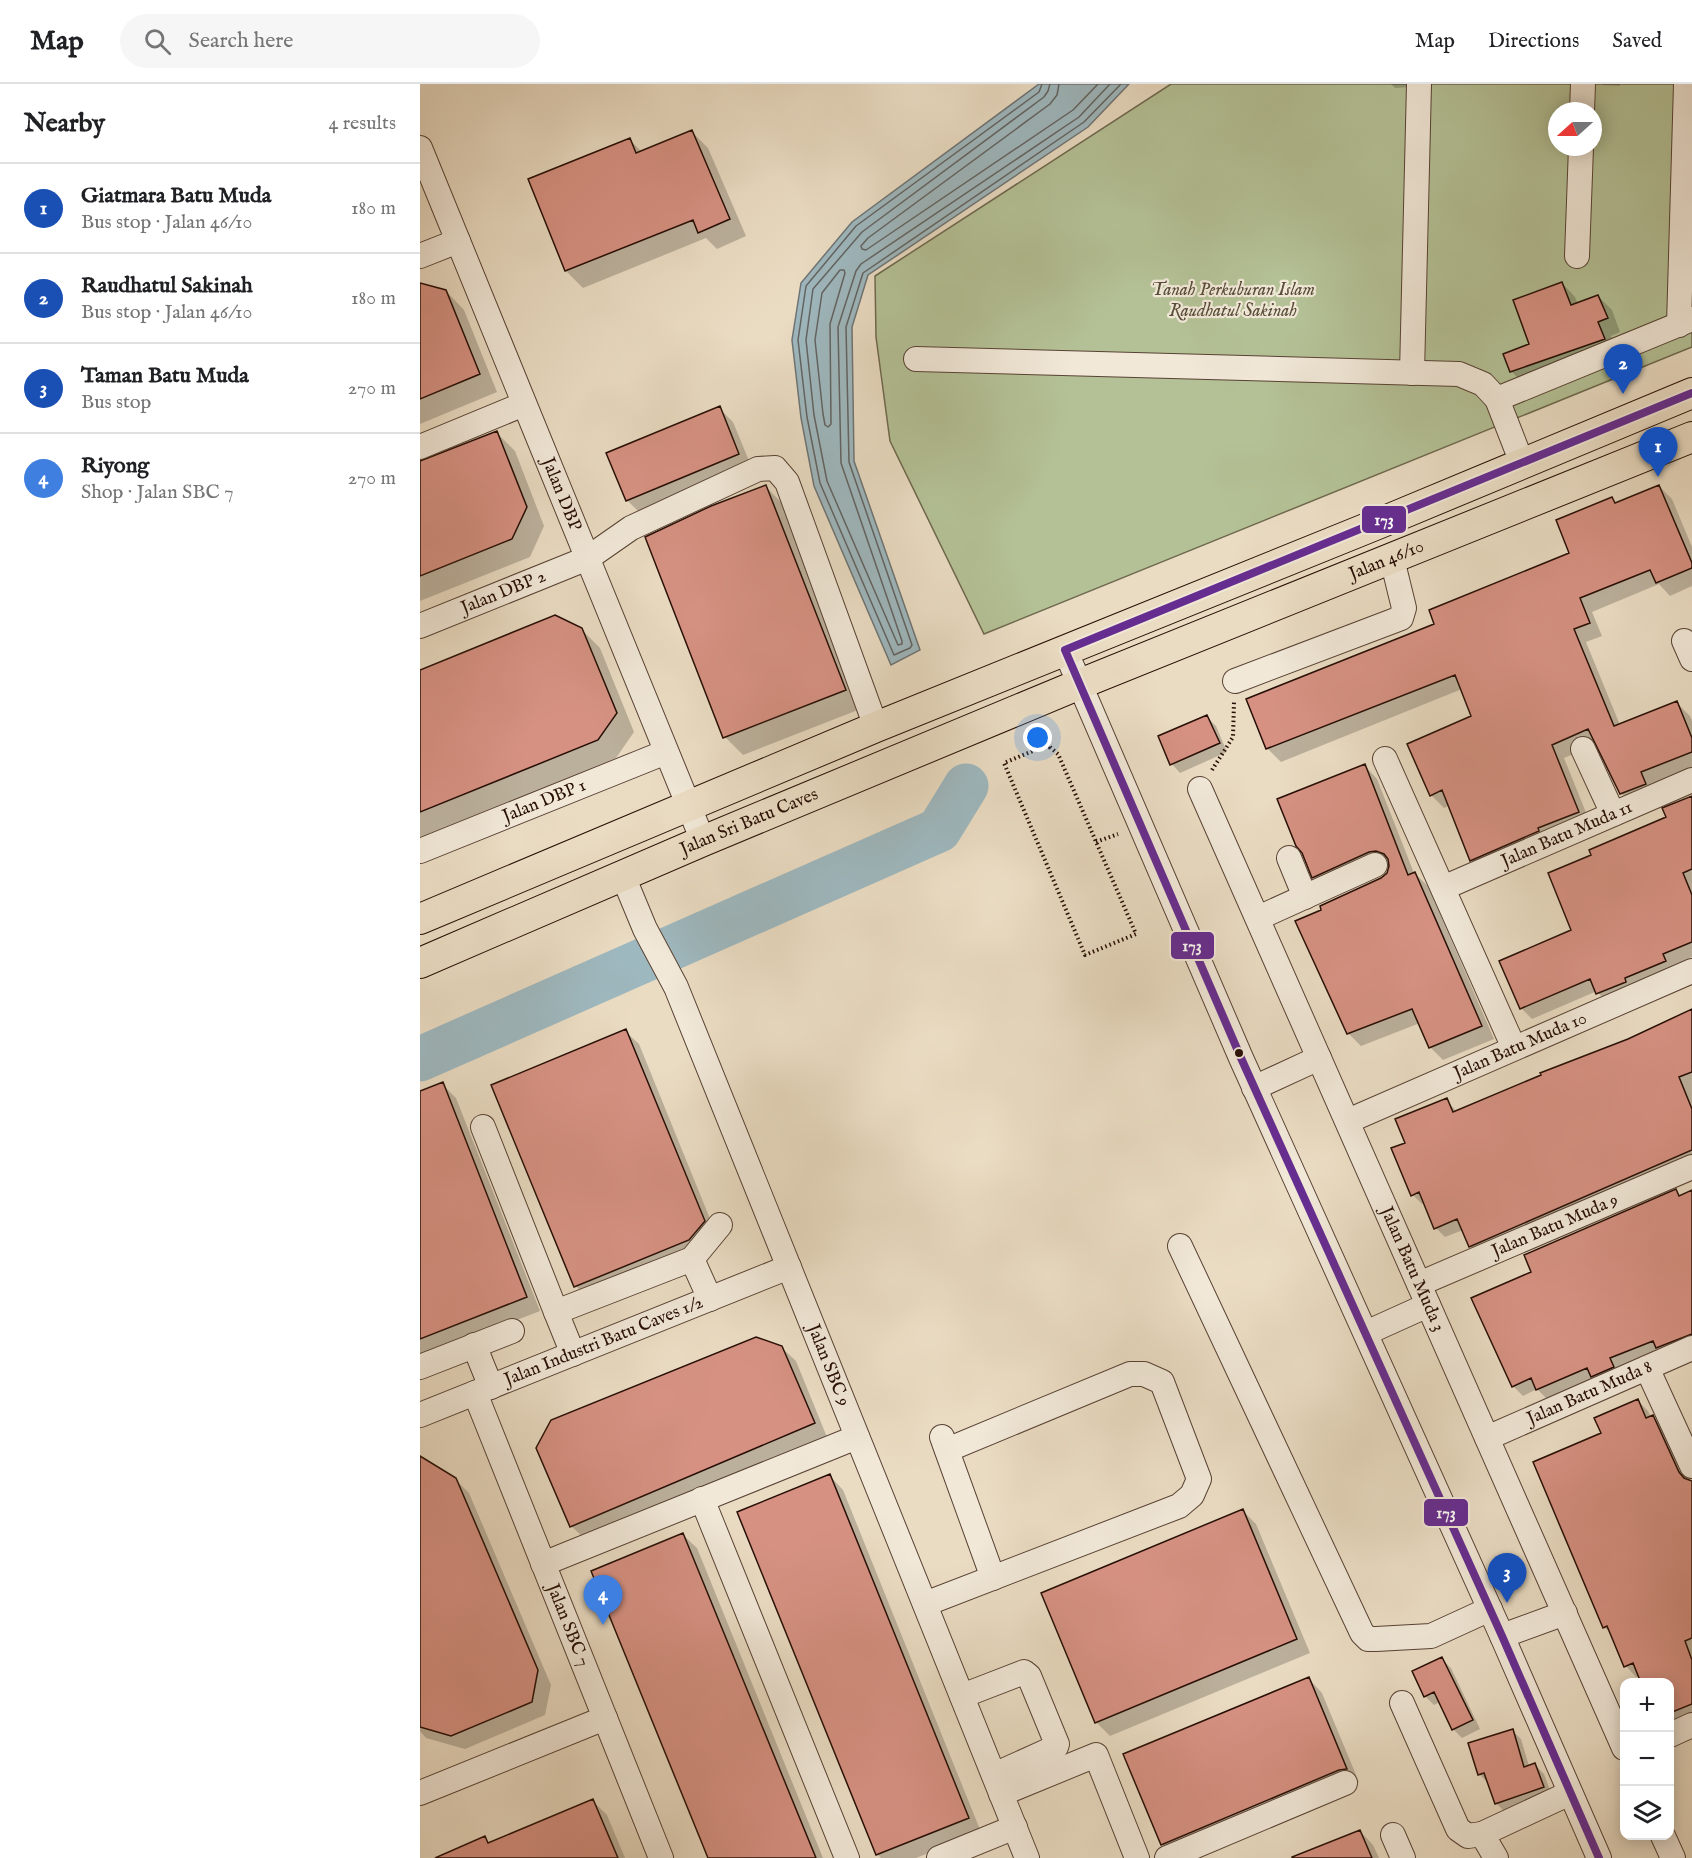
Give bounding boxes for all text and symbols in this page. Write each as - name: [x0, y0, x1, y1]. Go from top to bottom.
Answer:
- search box: [120, 14, 540, 68]
- text: Map: [30, 24, 84, 59]
- icon: search: [141, 25, 174, 58]
- text: Search here: [189, 27, 293, 55]
- text: Map: [1415, 28, 1455, 55]
- text: Directions: [1488, 28, 1579, 55]
- text: Saved: [1612, 28, 1662, 55]
- north arrow: [1548, 102, 1602, 156]
- text: Nearby: [24, 107, 105, 140]
- text: 4 results: [329, 111, 396, 136]
- text: Giatmara Batu Muda: [81, 182, 271, 210]
- text: 1: [40, 196, 47, 221]
- text: 180 m: [351, 196, 396, 221]
- text: Bus stop · Jalan 46/10: [81, 210, 252, 235]
- text: Raudhatul Sakinah: [81, 272, 253, 300]
- park label: Tanah Perkuburan Islam Raudhatul Sakinah: [1151, 279, 1315, 323]
- text: 2: [39, 286, 48, 311]
- text: 180 m: [351, 286, 396, 311]
- text: Bus stop · Jalan 46/10: [81, 300, 252, 325]
- pin: 2: [1604, 344, 1642, 394]
- text: Taman Batu Muda: [81, 362, 249, 390]
- text: 3: [40, 376, 47, 401]
- text: 270 m: [348, 376, 396, 401]
- text: Bus stop: [81, 390, 151, 415]
- pin: 1: [1638, 428, 1678, 477]
- text: Riyong: [81, 452, 149, 480]
- street label: Jalan DBP: [535, 452, 587, 534]
- text: 4: [39, 466, 48, 491]
- text: 270 m: [348, 466, 396, 491]
- text: Shop · Jalan SBC 7: [81, 480, 234, 505]
- line badge: 173: [1361, 505, 1407, 534]
- text: 173: [1374, 511, 1394, 531]
- street label: Jalan 46/10: [1344, 535, 1427, 587]
- street label: Jalan DBP 2: [456, 565, 549, 620]
- your location: [1023, 723, 1052, 752]
- street label: Jalan DBP 1: [497, 774, 589, 829]
- street label: Jalan Sri Batu Caves: [675, 783, 822, 862]
- street label: Jalan Batu Muda 11: [1496, 796, 1636, 874]
- line badge: 173: [1170, 931, 1215, 960]
- text: 173: [1182, 937, 1202, 957]
- street label: Jalan Batu Muda 10: [1448, 1007, 1590, 1086]
- unlabelled marker: [1233, 1047, 1245, 1059]
- street label: Jalan Batu Muda 9: [1486, 1188, 1622, 1264]
- street label: Jalan Batu Muda 3: [1374, 1201, 1450, 1335]
- street label: Jalan Industri Batu Caves 1/2: [499, 1291, 707, 1392]
- street label: Jalan SBC 9: [801, 1319, 855, 1410]
- street label: Jalan Batu Muda 8: [1521, 1355, 1656, 1431]
- line badge: 173: [1423, 1498, 1469, 1527]
- text: 173: [1436, 1504, 1456, 1524]
- pin: 3: [1488, 1554, 1526, 1603]
- pin: 4: [584, 1576, 622, 1625]
- street label: Jalan SBC 7: [540, 1578, 595, 1670]
- map controls: [1620, 1678, 1674, 1840]
- button: +: [1620, 1678, 1674, 1732]
- button: −: [1620, 1732, 1674, 1786]
- button: layers: [1620, 1786, 1674, 1840]

